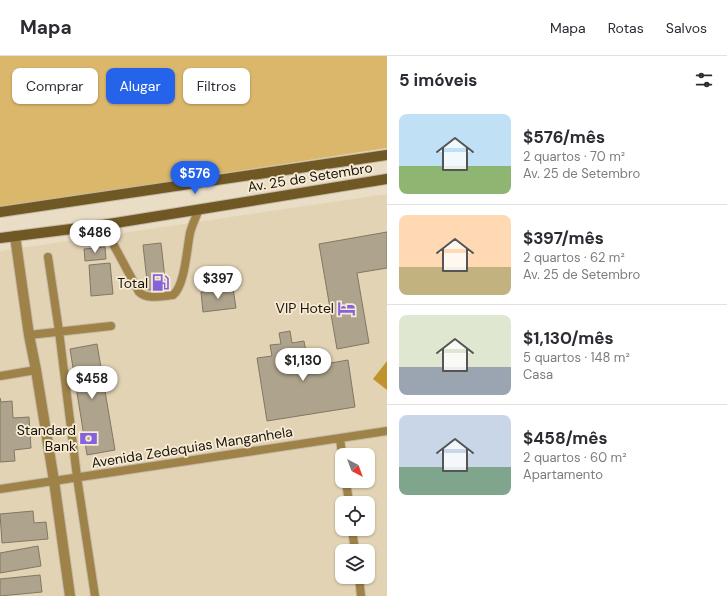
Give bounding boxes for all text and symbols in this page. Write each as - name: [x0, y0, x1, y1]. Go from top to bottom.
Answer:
- text: Mapa: [20, 15, 72, 40]
- text: Mapa: [550, 19, 586, 37]
- text: Rotas: [608, 19, 644, 37]
- text: Salvos: [666, 19, 707, 37]
- chip: Comprar: [12, 68, 98, 104]
- chip: Alugar: [106, 68, 175, 104]
- chip: Filtros: [183, 68, 250, 104]
- text: 5 imóveis: [399, 69, 477, 91]
- icon: filters: [693, 69, 715, 91]
- text: $576/mês: [523, 126, 605, 148]
- icon: home: [431, 130, 479, 178]
- text: 2 quartos · 70 m²: [523, 148, 625, 165]
- street label: Av. 25 de Setembro: [246, 158, 374, 196]
- pin: $576: [171, 161, 219, 195]
- text: $576: [180, 165, 210, 182]
- text: Av. 25 de Setembro: [523, 165, 640, 182]
- pin: $486: [71, 220, 119, 254]
- text: $486: [79, 224, 111, 241]
- text: $397/mês: [523, 227, 604, 249]
- icon: home: [431, 231, 479, 279]
- text: 2 quartos · 62 m²: [523, 249, 625, 266]
- pin: $397: [194, 266, 242, 300]
- text: Av. 25 de Setembro: [523, 266, 640, 283]
- text: $397: [203, 270, 233, 287]
- fuel station icon: Total: [151, 273, 171, 293]
- place label: Total: [117, 274, 148, 292]
- hotel icon: VIP Hotel: [337, 298, 357, 318]
- place label: VIP Hotel: [276, 299, 334, 317]
- text: $1,130/mês: [523, 327, 614, 349]
- icon: home: [431, 331, 479, 379]
- pin: $1,130: [270, 348, 336, 382]
- text: 5 quartos · 148 m²: [523, 349, 630, 366]
- text: $1,130: [284, 352, 322, 369]
- pin: $458: [68, 366, 116, 400]
- text: Casa: [523, 366, 553, 383]
- text: $458: [76, 370, 108, 387]
- place label: Standard Bank: [17, 421, 76, 455]
- street label: Avenida Zedequias Manganhela: [90, 422, 294, 472]
- text: $458/mês: [523, 427, 608, 449]
- bank icon: Standard Bank: [79, 428, 99, 448]
- icon: home: [431, 431, 479, 479]
- north arrow: [335, 448, 375, 488]
- map controls: [335, 448, 375, 584]
- text: 2 quartos · 60 m²: [523, 449, 626, 466]
- text: Apartamento: [523, 466, 603, 483]
- button: locate: [335, 496, 375, 536]
- button: layers: [335, 544, 375, 584]

